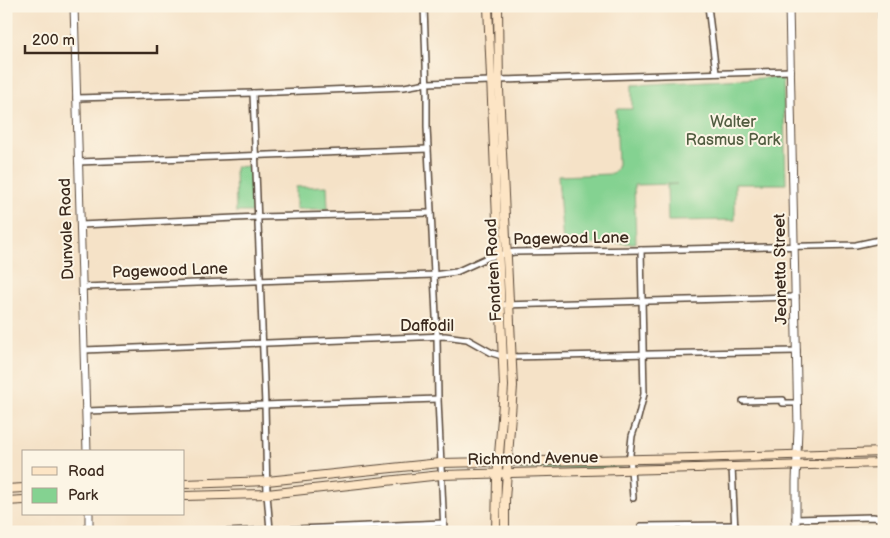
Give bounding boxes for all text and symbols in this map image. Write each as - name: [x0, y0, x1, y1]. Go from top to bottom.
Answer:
- scale bar: [25, 22, 158, 54]
- text: 200 m: [32, 31, 75, 50]
- park label: Walter Rasmus Park: [686, 113, 781, 150]
- street label: Dunvale Road: [56, 178, 78, 280]
- street label: Jeanetta Street: [771, 213, 791, 325]
- street label: Fondren Road: [482, 218, 506, 322]
- street label: Pagewood Lane: [513, 228, 630, 250]
- street label: Pagewood Lane: [112, 259, 229, 283]
- street label: Daffodil: [400, 317, 454, 336]
- street label: Richmond Avenue: [467, 448, 599, 470]
- legend: [22, 450, 185, 516]
- text: Road: [68, 462, 104, 481]
- text: Park: [68, 486, 99, 505]

